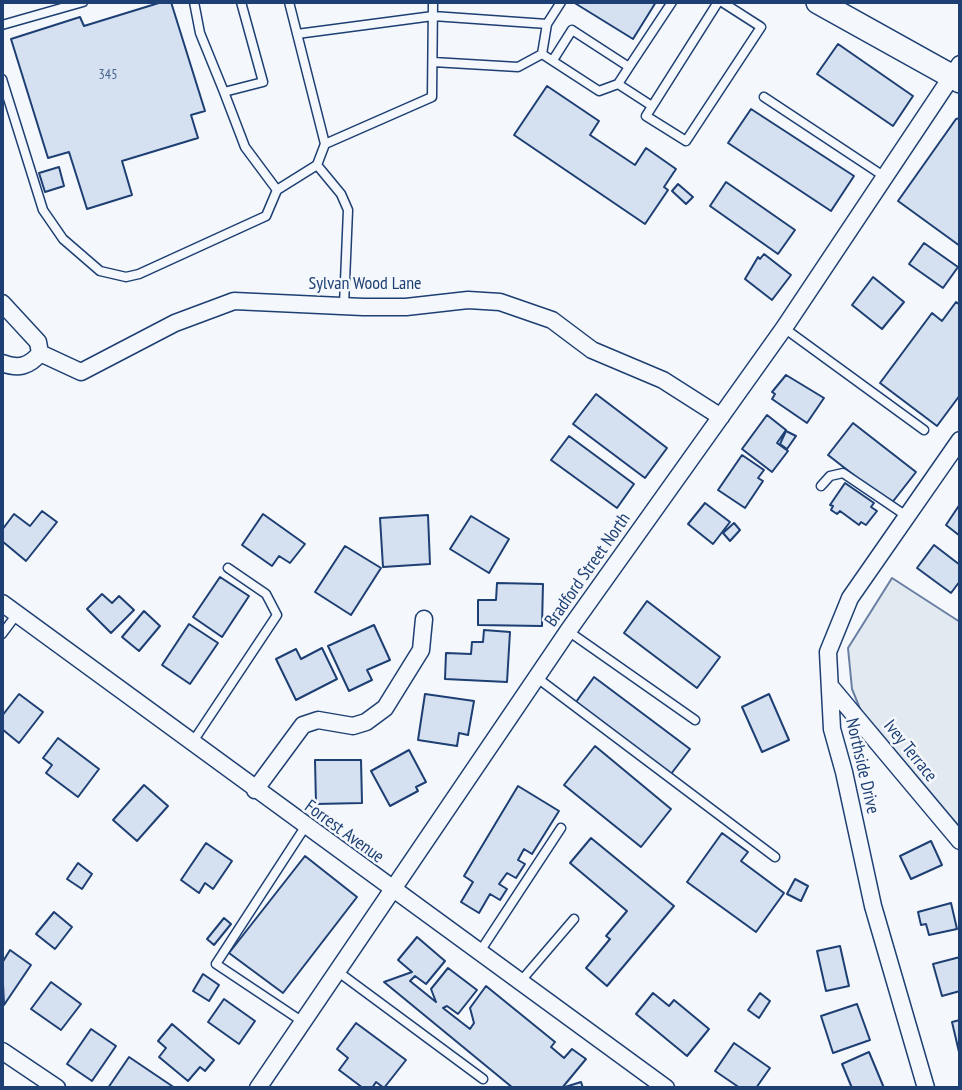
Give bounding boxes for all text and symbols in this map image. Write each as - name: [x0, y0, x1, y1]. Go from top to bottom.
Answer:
- house number: 345: [99, 67, 117, 83]
- street label: Sylvan Wood Lane: [309, 273, 421, 295]
- street label: Bradford Street North: [541, 509, 635, 631]
- street label: Northside Drive: [841, 716, 883, 816]
- street label: Ivey Terrace: [879, 716, 941, 786]
- street label: Forrest Avenue: [300, 796, 388, 868]

